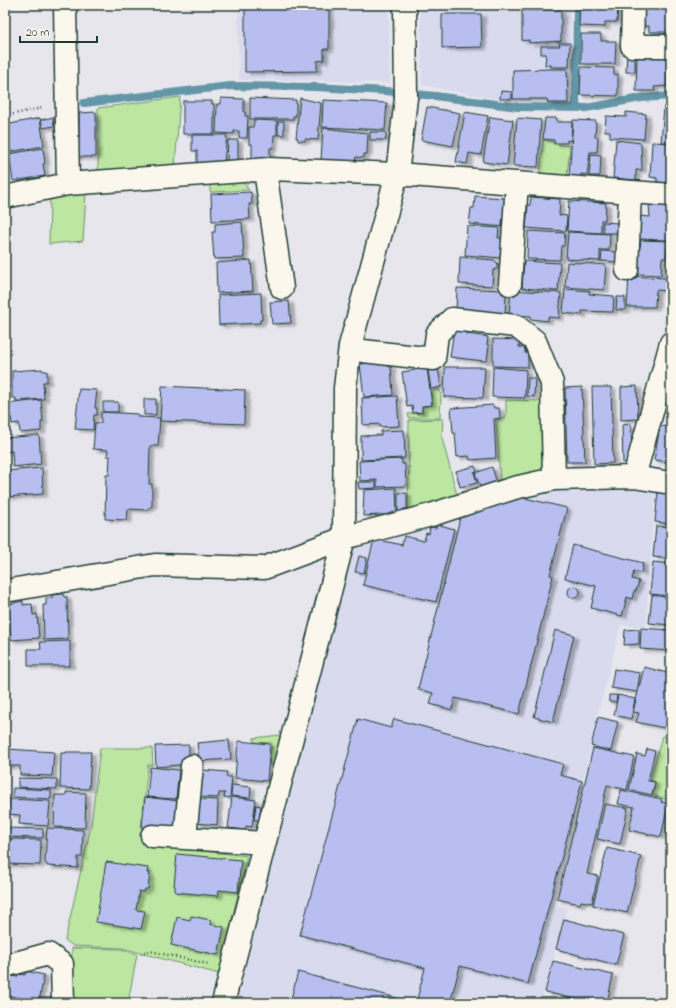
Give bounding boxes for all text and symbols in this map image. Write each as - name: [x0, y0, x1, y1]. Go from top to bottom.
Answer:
- scale bar: [20, 18, 97, 44]
- text: 20 m: [26, 24, 49, 42]

